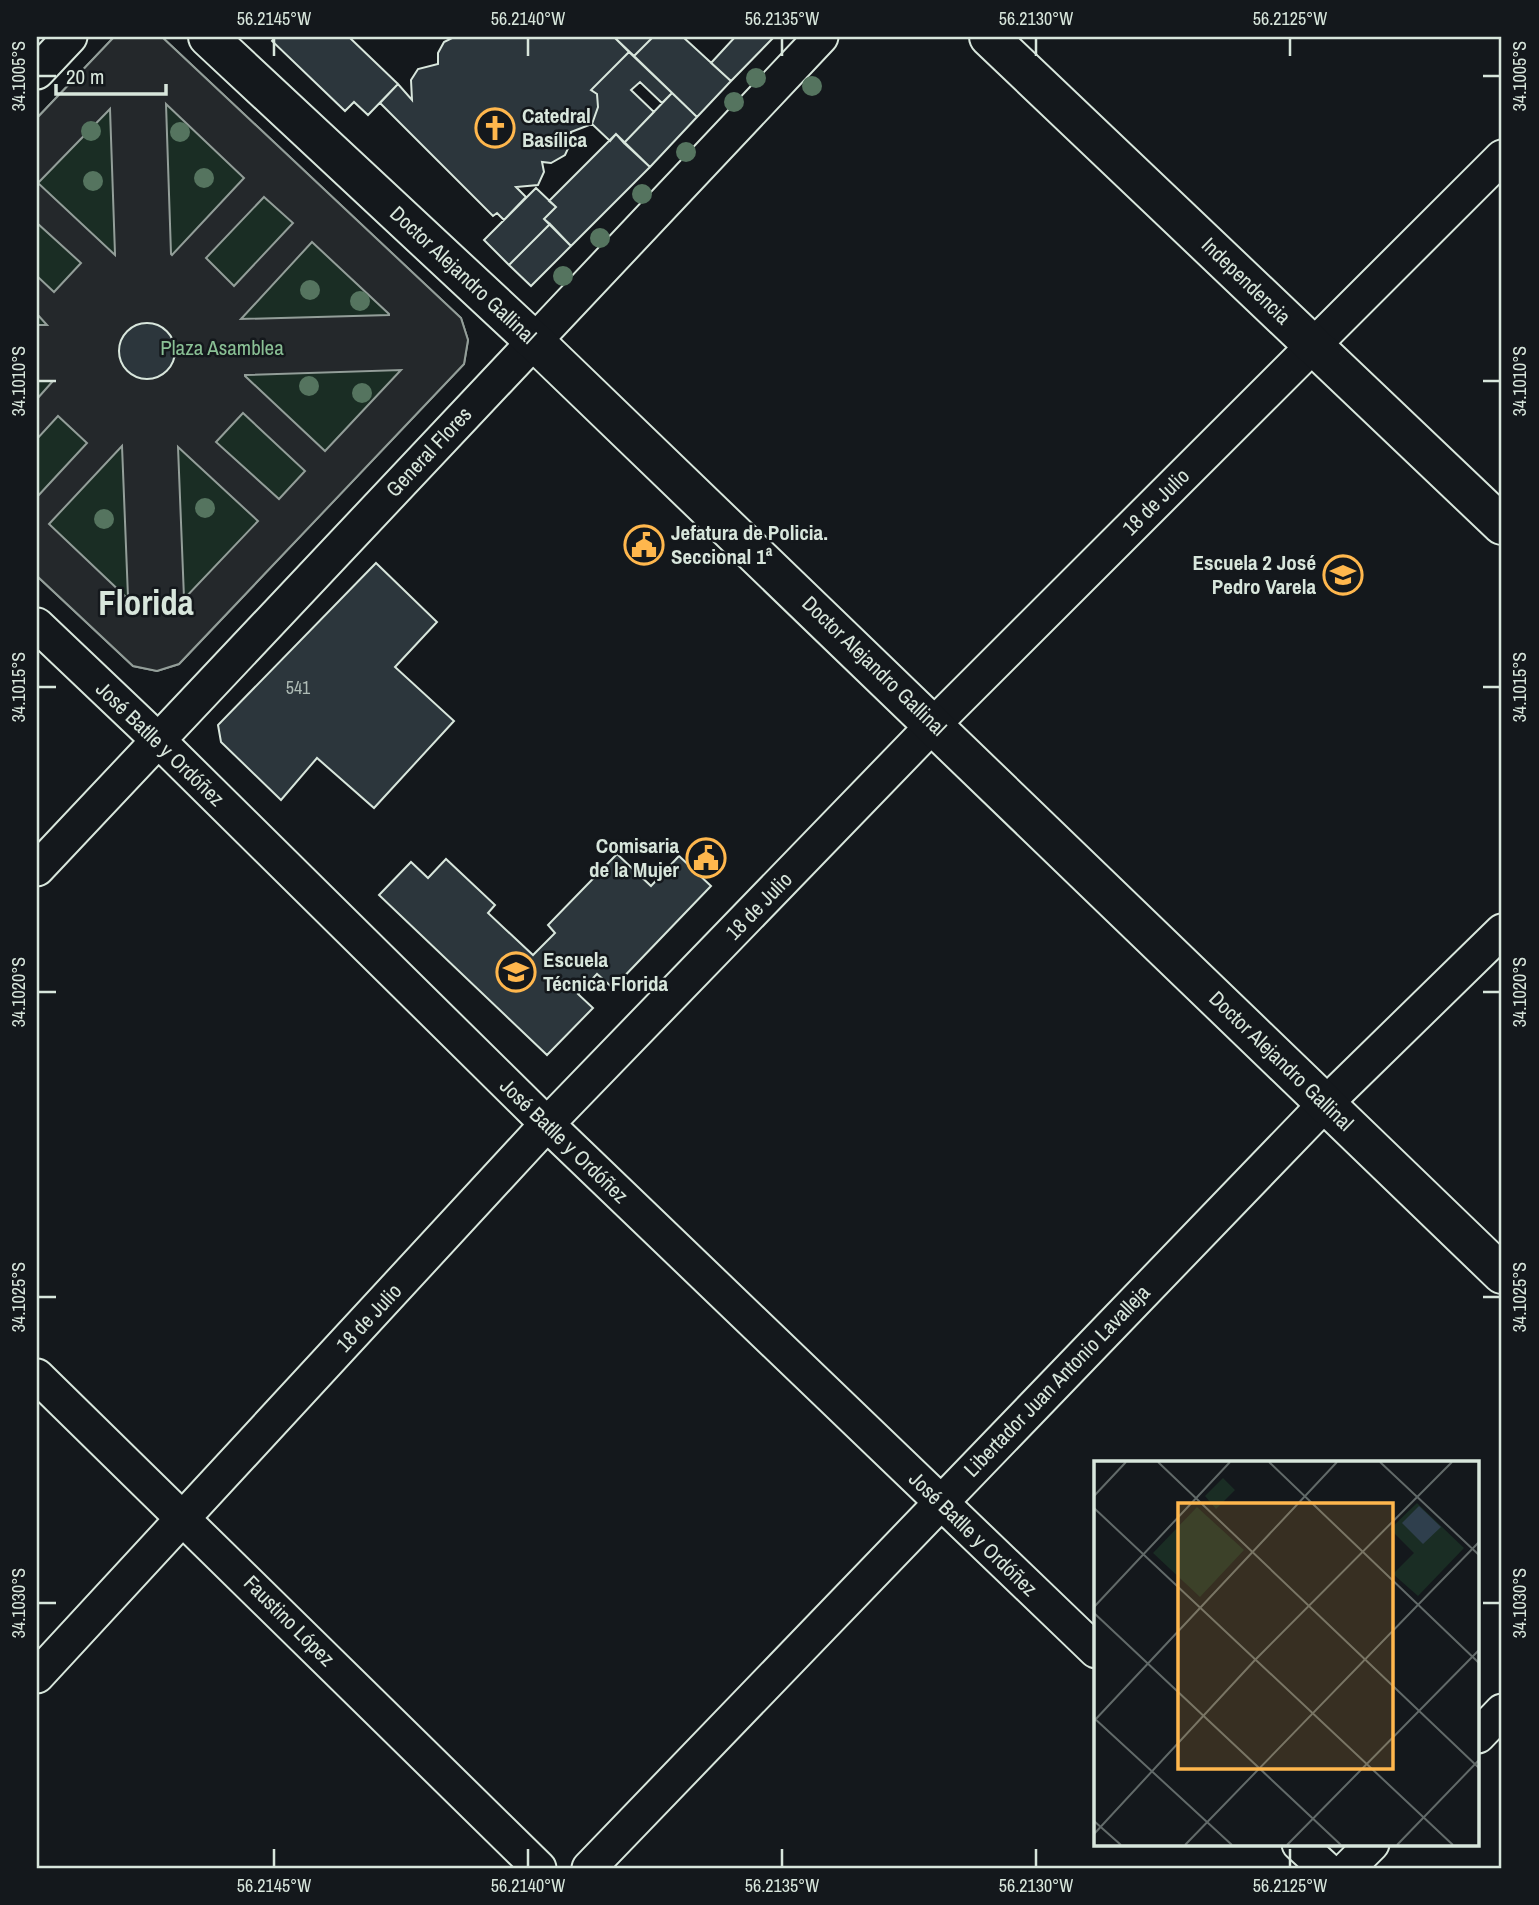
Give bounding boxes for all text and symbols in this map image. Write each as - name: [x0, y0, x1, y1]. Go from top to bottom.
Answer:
- text: 56.2145°W: [237, 6, 311, 31]
- text: 56.2140°W: [491, 6, 565, 31]
- text: 56.2135°W: [745, 6, 819, 31]
- text: 56.2130°W: [999, 6, 1073, 31]
- text: 56.2125°W: [1253, 6, 1327, 31]
- text: 34.1005°S: [6, 41, 31, 111]
- text: 34.1005°S: [1507, 41, 1532, 111]
- scale bar: [56, 52, 166, 96]
- text: 20 m: [66, 62, 104, 91]
- place label: Catedral Basílica: [522, 101, 591, 154]
- church icon: Catedral Basílica: [474, 107, 516, 149]
- street label: Doctor Alejandro Gallinal: [384, 199, 543, 350]
- street label: Independencia: [1195, 231, 1298, 331]
- park label: Plaza Asamblea: [160, 333, 284, 362]
- text: 34.1010°S: [6, 346, 31, 416]
- text: 34.1010°S: [1507, 346, 1532, 416]
- street label: General Flores: [379, 400, 478, 503]
- street label: 18 de Julio: [1116, 462, 1196, 542]
- place label: Jefatura de Policia. Seccional 1ª: [671, 518, 828, 571]
- public building icon: Jefatura de Policia. Seccional 1ª: [623, 524, 665, 566]
- place label: Escuela 2 José Pedro Varela: [1192, 548, 1316, 601]
- school or university icon: Escuela 2 José Pedro Varela: [1322, 554, 1364, 596]
- district label: Florida: [98, 579, 194, 626]
- street label: Doctor Alejandro Gallinal: [796, 589, 953, 742]
- text: 34.1015°S: [6, 652, 31, 722]
- text: 34.1015°S: [1507, 652, 1532, 722]
- street label: José Batlle y Ordóñez: [90, 675, 231, 813]
- house number: 541: [286, 675, 311, 700]
- place label: Comisaria de la Mujer: [589, 831, 679, 884]
- public building icon: Comisaria de la Mujer: [685, 837, 727, 879]
- street label: 18 de Julio: [719, 865, 798, 946]
- place label: Escuela Técnica Florida: [543, 945, 668, 998]
- school or university icon: Escuela Técnica Florida: [495, 951, 537, 993]
- text: 34.1020°S: [6, 957, 31, 1027]
- text: 34.1020°S: [1507, 957, 1532, 1027]
- street label: Doctor Alejandro Gallinal: [1203, 984, 1360, 1137]
- street label: José Batlle y Ordóñez: [494, 1072, 635, 1210]
- text: 34.1025°S: [6, 1262, 31, 1332]
- text: 34.1025°S: [1507, 1262, 1532, 1332]
- street label: 18 de Julio: [329, 1277, 408, 1358]
- street label: Libertador Juan Antonio Lavalleja: [957, 1278, 1156, 1483]
- inset map: [1094, 1461, 1480, 1846]
- street label: José Batlle y Ordóñez: [903, 1465, 1044, 1603]
- text: 34.1030°S: [6, 1568, 31, 1638]
- text: 34.1030°S: [1507, 1568, 1532, 1638]
- street label: Faustino López: [237, 1569, 342, 1673]
- text: 56.2145°W: [237, 1873, 311, 1898]
- text: 56.2140°W: [491, 1873, 565, 1898]
- text: 56.2135°W: [745, 1873, 819, 1898]
- text: 56.2130°W: [999, 1873, 1073, 1898]
- text: 56.2125°W: [1253, 1873, 1327, 1898]

